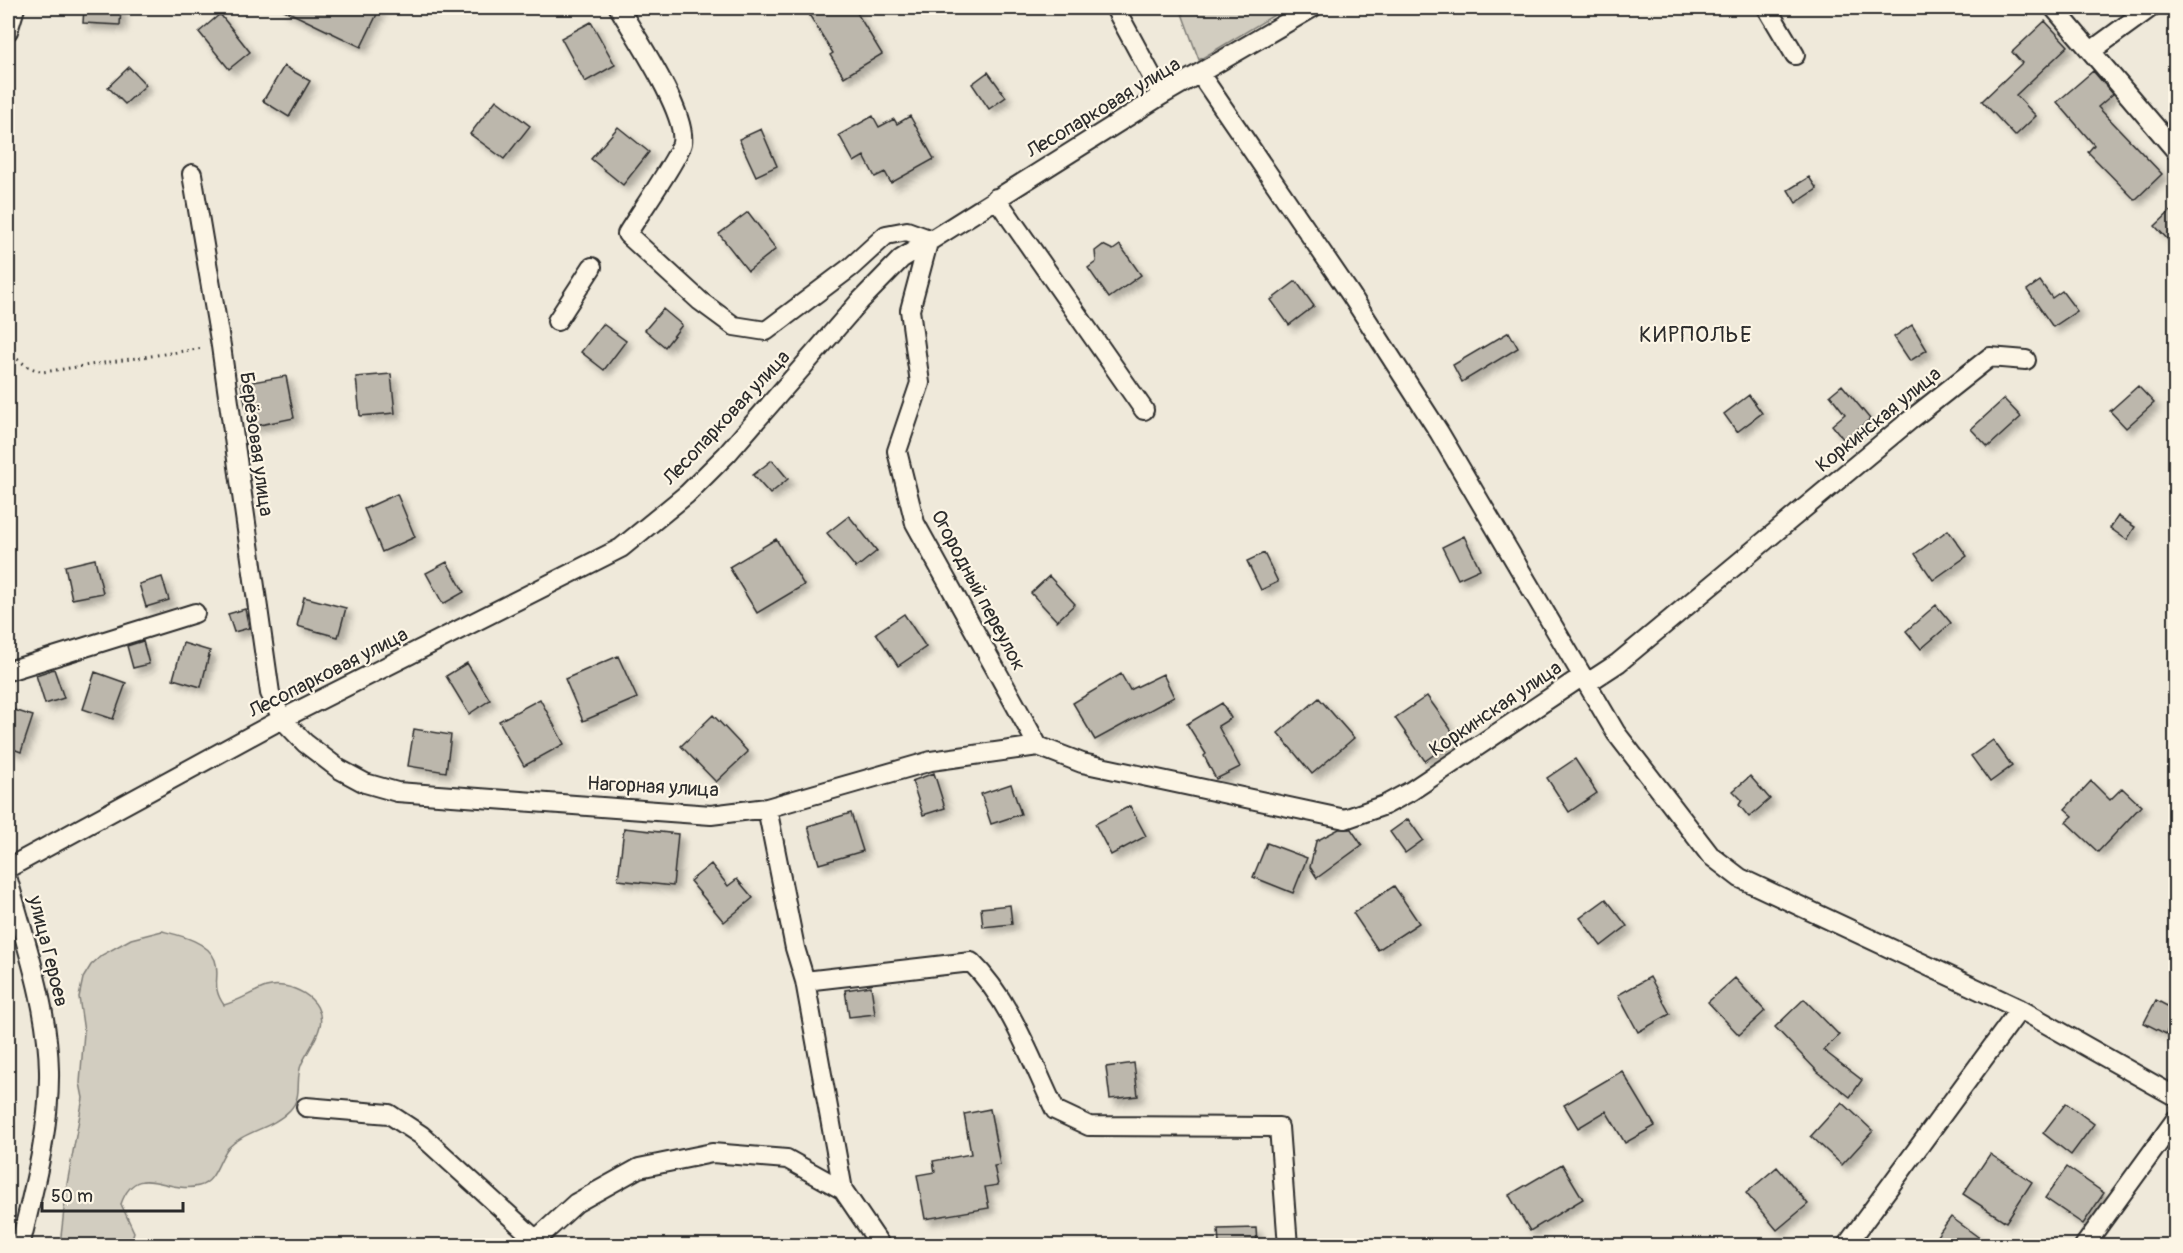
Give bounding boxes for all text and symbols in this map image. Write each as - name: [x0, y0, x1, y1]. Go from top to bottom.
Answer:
- street label: Лесопарковая улица: [1021, 52, 1185, 164]
- district label: КИРПОЛЬЕ: [1639, 321, 1753, 349]
- street label: Лесопарковая улица: [657, 345, 795, 491]
- street label: Коркинская улица: [1811, 361, 1946, 478]
- street label: Берёзовая улица: [234, 370, 279, 518]
- street label: Огородный переулок: [926, 505, 1032, 675]
- street label: Лесопарковая улица: [244, 621, 412, 724]
- street label: Коркинская улица: [1424, 655, 1566, 762]
- street label: Нагорная улица: [587, 771, 719, 802]
- street label: улица Героев: [22, 892, 74, 1009]
- scale bar: [42, 1175, 183, 1213]
- text: 50 m: [51, 1185, 93, 1208]

